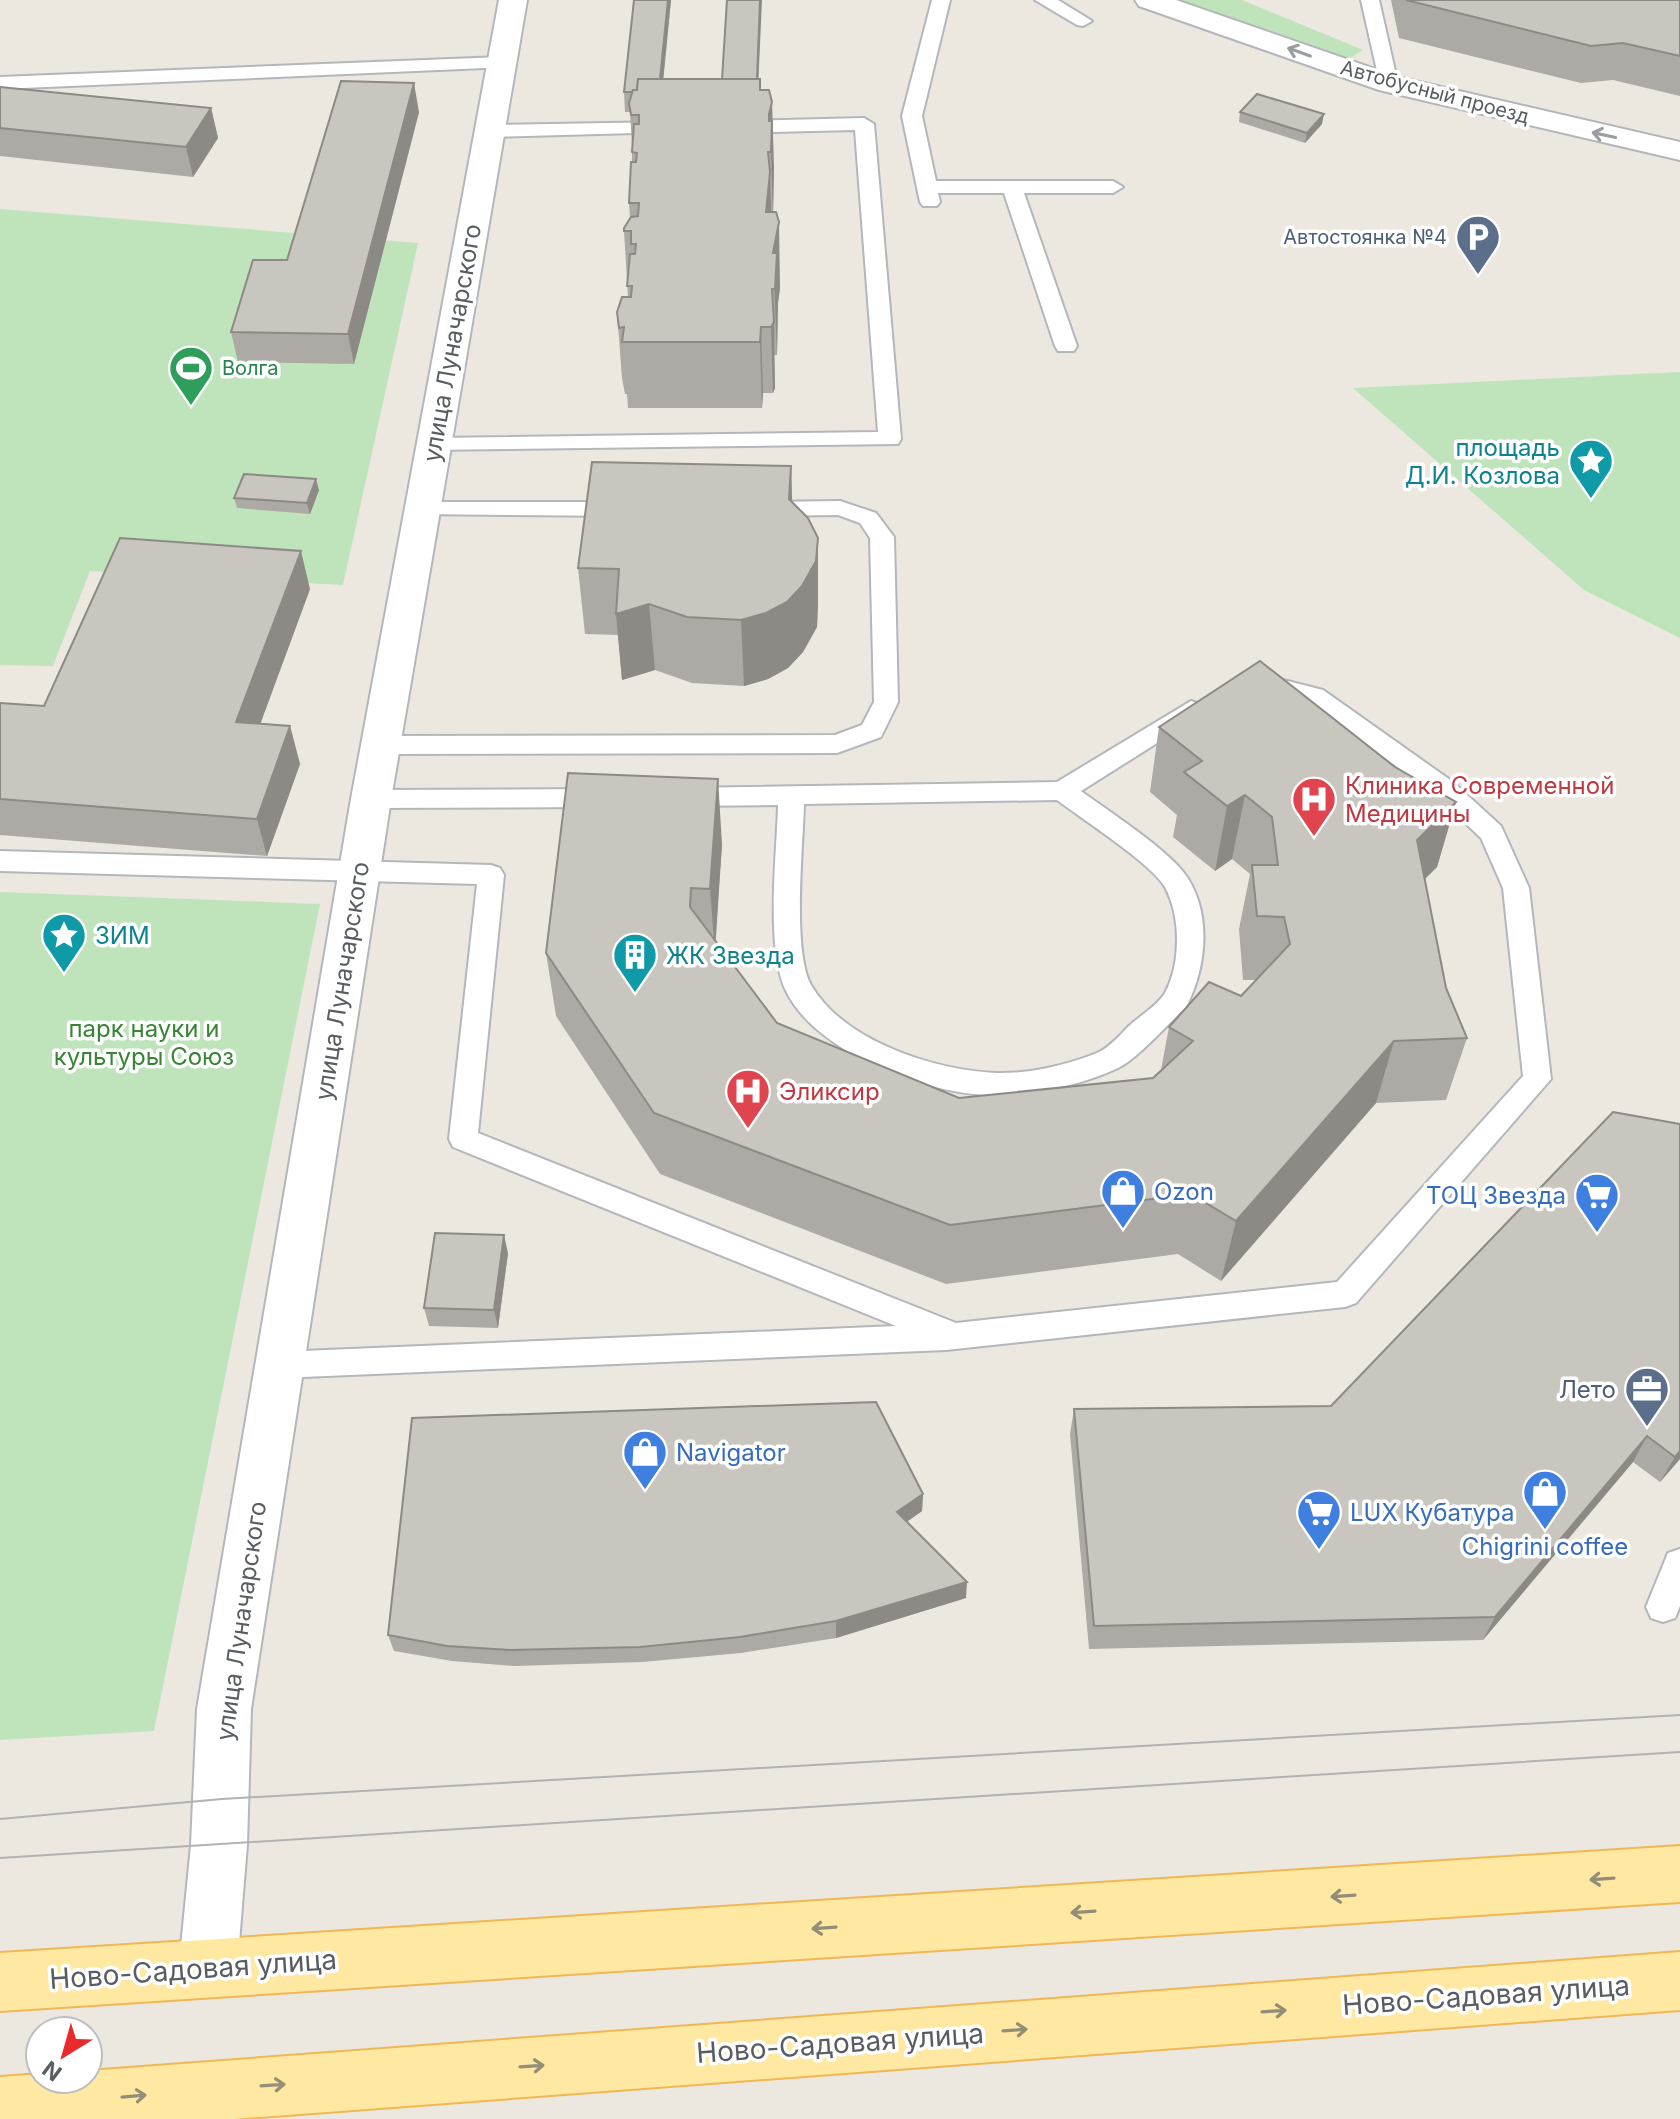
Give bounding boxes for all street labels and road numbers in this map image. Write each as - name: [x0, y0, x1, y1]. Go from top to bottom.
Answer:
- street label: Автобусный проезд: [1338, 55, 1532, 129]
- street label: улица Луначарского: [417, 222, 487, 464]
- street label: улица Луначарского: [309, 860, 375, 1102]
- street label: улица Луначарского: [210, 1500, 272, 1742]
- street label: Ново-Садовая улица: [48, 1942, 338, 1996]
- street label: Ново-Садовая улица: [1341, 1968, 1631, 2022]
- street label: Ново-Садовая улица: [695, 2016, 985, 2070]

